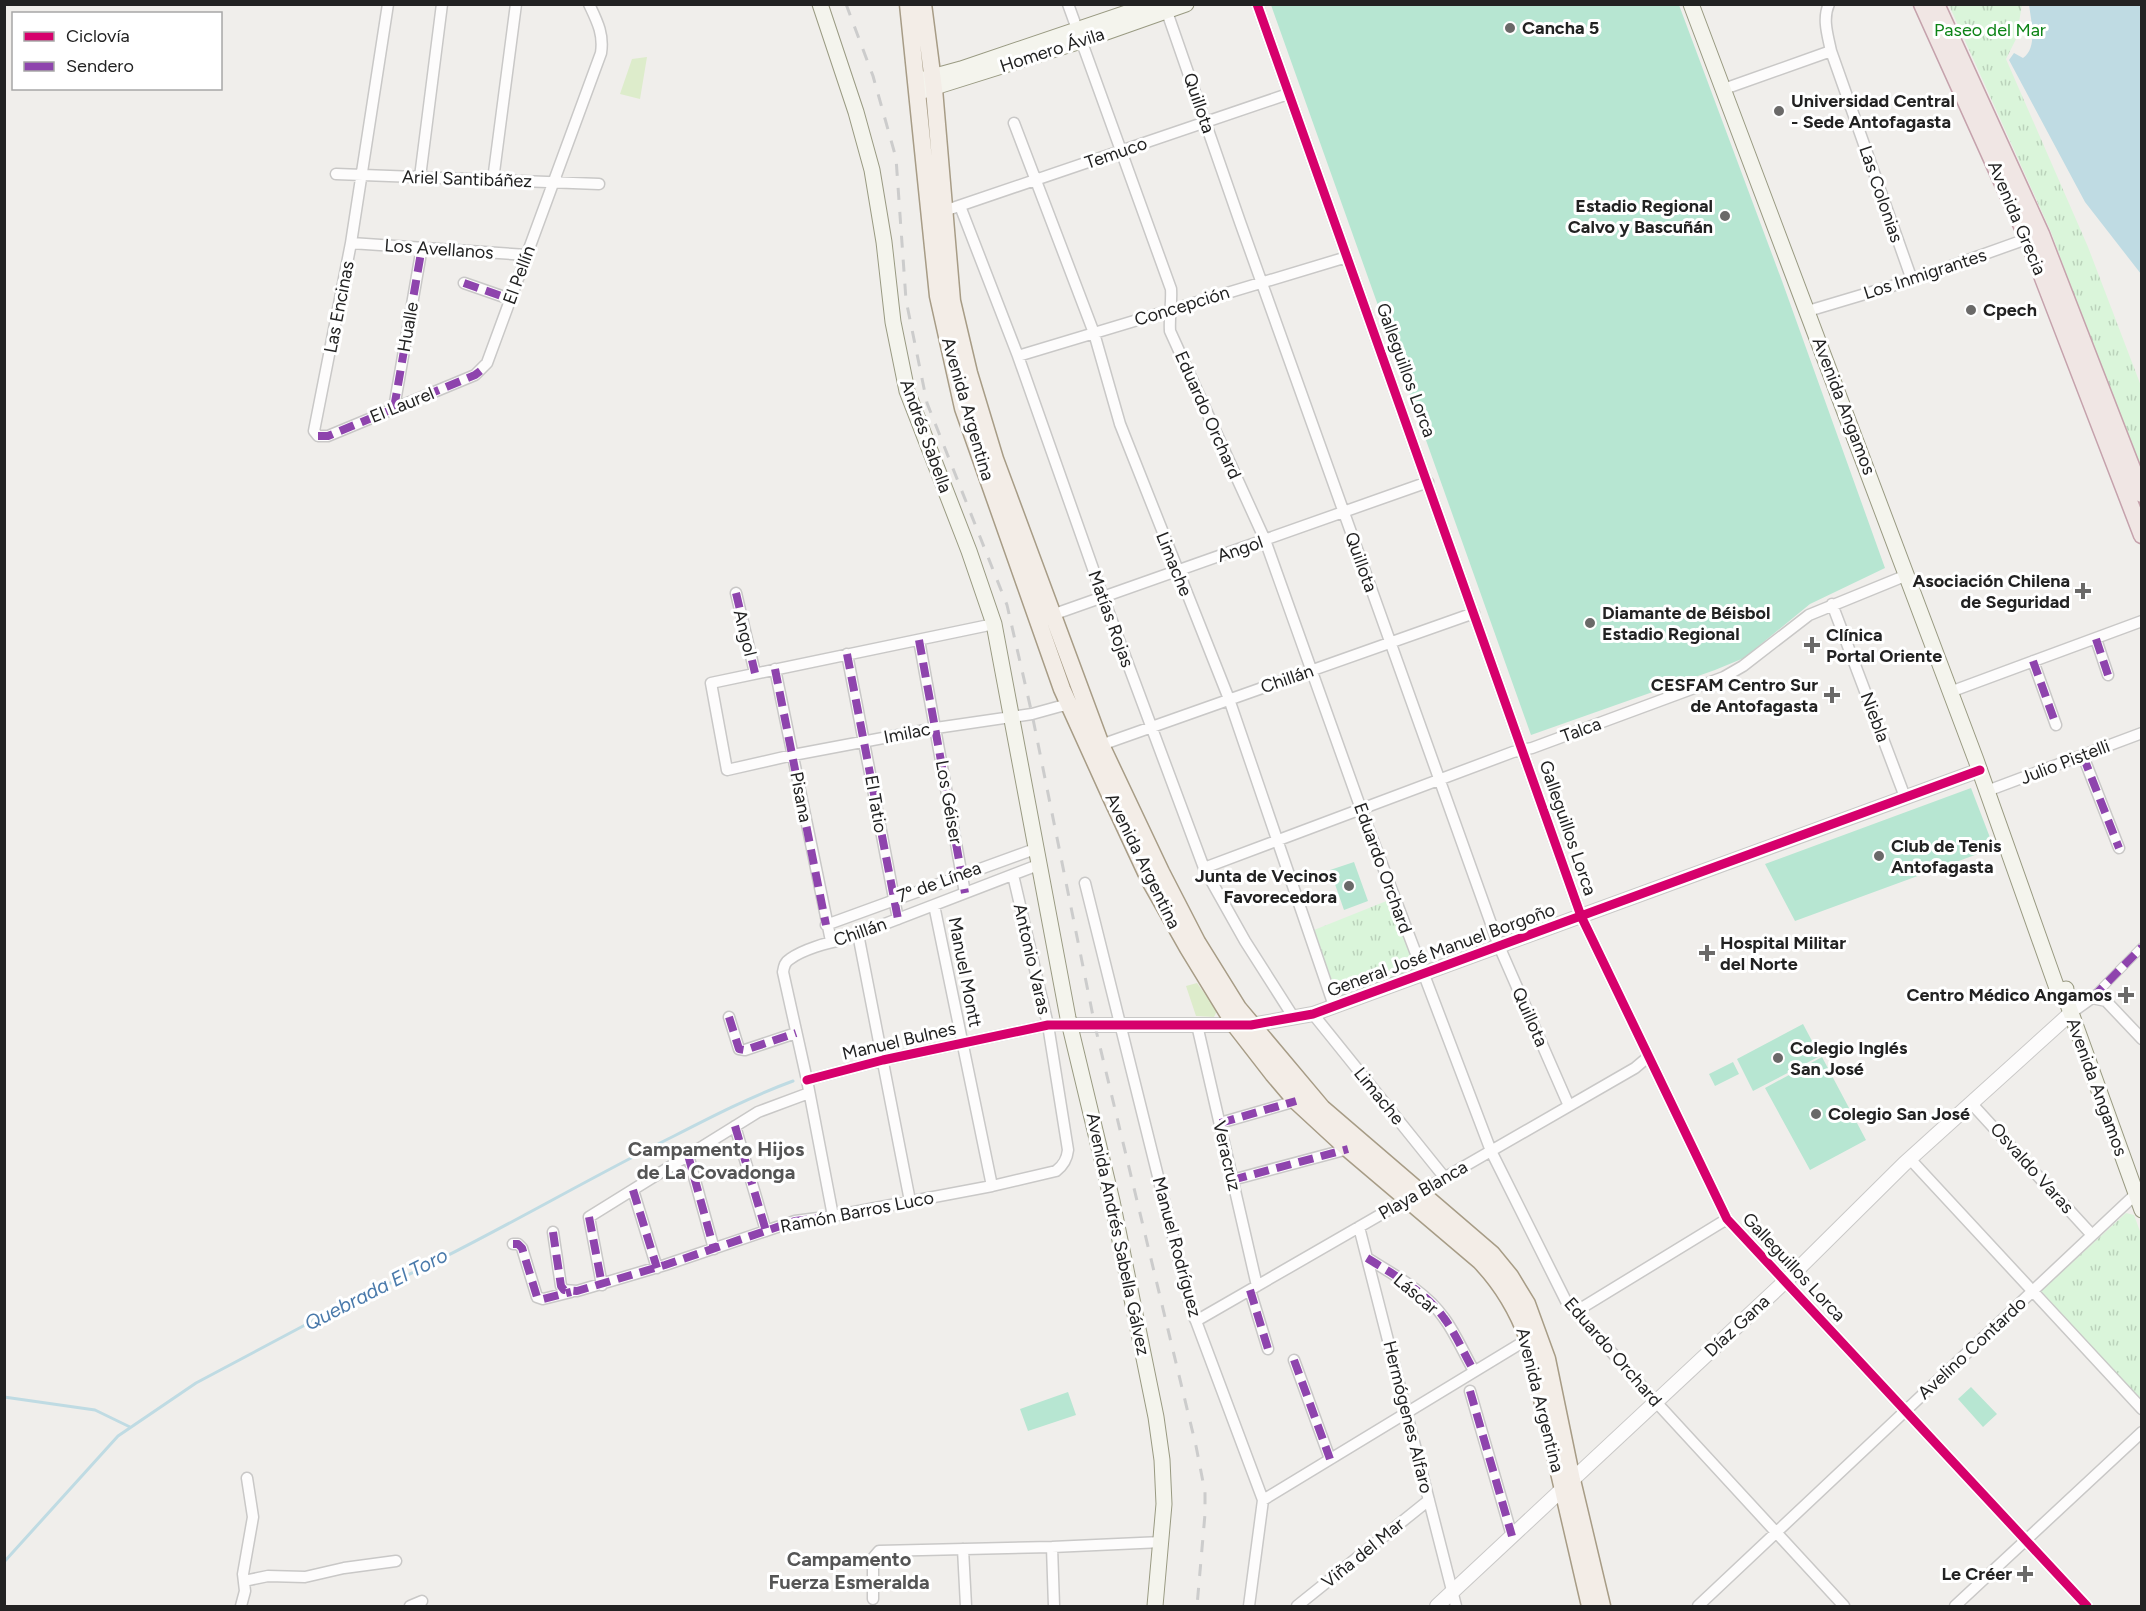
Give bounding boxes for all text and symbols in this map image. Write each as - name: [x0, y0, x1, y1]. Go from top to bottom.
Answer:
- legend: [12, 12, 222, 90]
- place label: Cancha 5: [1522, 17, 1599, 39]
- park label: Paseo del Mar: [1934, 19, 2046, 41]
- marker: Cancha 5: [1503, 21, 1517, 35]
- street label: Homero Ávila: [997, 23, 1107, 77]
- text: Ciclovía: [66, 25, 130, 47]
- text: Sendero: [66, 55, 134, 77]
- street label: Quillota: [1178, 70, 1220, 136]
- place label: Universidad Central - Sede Antofagasta: [1791, 90, 1955, 133]
- marker: Universidad Central - Sede Antofagasta: [1772, 104, 1786, 118]
- street label: Temuco: [1082, 132, 1150, 174]
- street label: Las Colonias: [1854, 143, 1908, 245]
- street label: Avenida Grecia: [1983, 158, 2051, 278]
- street label: Ariel Santibáñez: [401, 166, 533, 192]
- place label: Estadio Regional Calvo y Bascuñán: [1568, 195, 1713, 238]
- marker: Estadio Regional Calvo y Bascuñán: [1718, 209, 1732, 223]
- street label: Los Avellanos: [384, 234, 494, 264]
- street label: El Pellín: [498, 242, 540, 308]
- street label: Los Inmigrantes: [1861, 244, 1989, 304]
- street label: Las Encinas: [319, 259, 359, 355]
- street label: Concepción: [1132, 281, 1232, 331]
- place label: Cpech: [1983, 299, 2037, 321]
- street label: Hualle: [393, 300, 423, 354]
- street label: Galleguillos Lorca: [1371, 300, 1441, 440]
- marker: Cpech: [1964, 303, 1978, 317]
- street label: Avenida Angamos: [1808, 334, 1880, 478]
- street label: Avenida Argentina: [937, 335, 999, 483]
- street label: Eduardo Orchard: [1170, 348, 1246, 482]
- street label: Andrés Sabella: [895, 376, 957, 496]
- street label: El Laurel: [367, 382, 437, 428]
- street label: Limache: [1151, 529, 1197, 600]
- street label: Quillota: [1340, 529, 1382, 595]
- street label: Angol: [1214, 531, 1266, 567]
- street label: Matías Rojas: [1083, 568, 1139, 670]
- place label: Asociación Chilena de Seguridad: [1912, 570, 2070, 613]
- marker: Asociación Chilena de Seguridad: [2074, 582, 2092, 600]
- place label: Diamante de Béisbol Estadio Regional: [1602, 602, 1770, 645]
- street label: Angol: [729, 607, 761, 659]
- marker: Diamante de Béisbol Estadio Regional: [1583, 616, 1597, 630]
- place label: Clínica Portal Oriente: [1826, 624, 1942, 667]
- marker: Clínica Portal Oriente: [1803, 636, 1821, 654]
- street label: Chillán: [1258, 660, 1316, 698]
- place label: CESFAM Centro Sur de Antofagasta: [1651, 674, 1818, 717]
- marker: CESFAM Centro Sur de Antofagasta: [1823, 686, 1841, 704]
- street label: Niebla: [1855, 689, 1895, 745]
- street label: Talca: [1558, 713, 1604, 747]
- street label: Imilac: [882, 718, 933, 748]
- street label: Julio Pistelli: [2017, 735, 2113, 789]
- street label: Los Géiser: [931, 758, 967, 846]
- street label: Galleguillos Lorca: [1535, 758, 1601, 898]
- street label: Pisana: [785, 770, 817, 824]
- street label: El Tatio: [860, 773, 892, 835]
- street label: Avenida Argentina: [1101, 790, 1185, 932]
- street label: Eduardo Orchard: [1349, 800, 1417, 936]
- place label: Club de Tenis Antofagasta: [1891, 835, 2002, 878]
- marker: Club de Tenis Antofagasta: [1872, 849, 1886, 863]
- street label: 7º de Línea: [894, 857, 984, 907]
- place label: Junta de Vecinos Favorecedora: [1195, 865, 1338, 908]
- marker: Junta de Vecinos Favorecedora: [1342, 879, 1356, 893]
- street label: General José Manuel Borgoño: [1324, 898, 1558, 1002]
- street label: Antonio Varas: [1009, 901, 1055, 1017]
- street label: Chillán: [831, 913, 889, 951]
- street label: Manuel Montt: [944, 915, 987, 1029]
- place label: Hospital Militar del Norte: [1720, 932, 1846, 975]
- marker: Hospital Militar del Norte: [1698, 944, 1716, 962]
- street label: Quillota: [1507, 984, 1553, 1050]
- place label: Centro Médico Angamos: [1906, 984, 2113, 1006]
- marker: Centro Médico Angamos: [2117, 986, 2135, 1004]
- street label: Avenida Angamos: [2062, 1015, 2132, 1159]
- street label: Manuel Bulnes: [840, 1017, 958, 1065]
- place label: Colegio Inglés San José: [1790, 1037, 1908, 1080]
- marker: Colegio Inglés San José: [1771, 1051, 1785, 1065]
- street label: Limache: [1349, 1063, 1409, 1129]
- place label: Colegio San José: [1828, 1103, 1970, 1125]
- marker: Colegio San José: [1809, 1107, 1823, 1121]
- street label: Avenida Andrés Sabella Gálvez: [1081, 1111, 1155, 1358]
- street label: Osvaldo Varas: [1985, 1118, 2079, 1218]
- street label: Veracruz: [1208, 1119, 1246, 1193]
- district label: Campamento Hijos de La Covadonga: [628, 1137, 804, 1184]
- street label: Playa Blanca: [1374, 1156, 1472, 1224]
- street label: Manuel Rodríguez: [1148, 1174, 1206, 1320]
- street label: Ramón Barros Luco: [778, 1186, 936, 1238]
- street label: Galleguillos Lorca: [1738, 1208, 1850, 1326]
- water label: Quebrada El Toro: [300, 1242, 452, 1335]
- street label: Láscar: [1389, 1269, 1443, 1319]
- street label: Díaz Gana: [1700, 1290, 1774, 1362]
- street label: Avelino Contardo: [1913, 1292, 2031, 1404]
- street label: Eduardo Orchard: [1560, 1293, 1666, 1411]
- street label: Avenida Argentina: [1511, 1325, 1569, 1475]
- street label: Hermógenes Alfaro: [1378, 1338, 1438, 1496]
- street label: Viña del Mar: [1317, 1513, 1409, 1593]
- district label: Campamento Fuerza Esmeralda: [768, 1547, 930, 1594]
- place label: Le Créer: [1941, 1563, 2012, 1585]
- marker: Le Créer: [2016, 1565, 2034, 1583]

